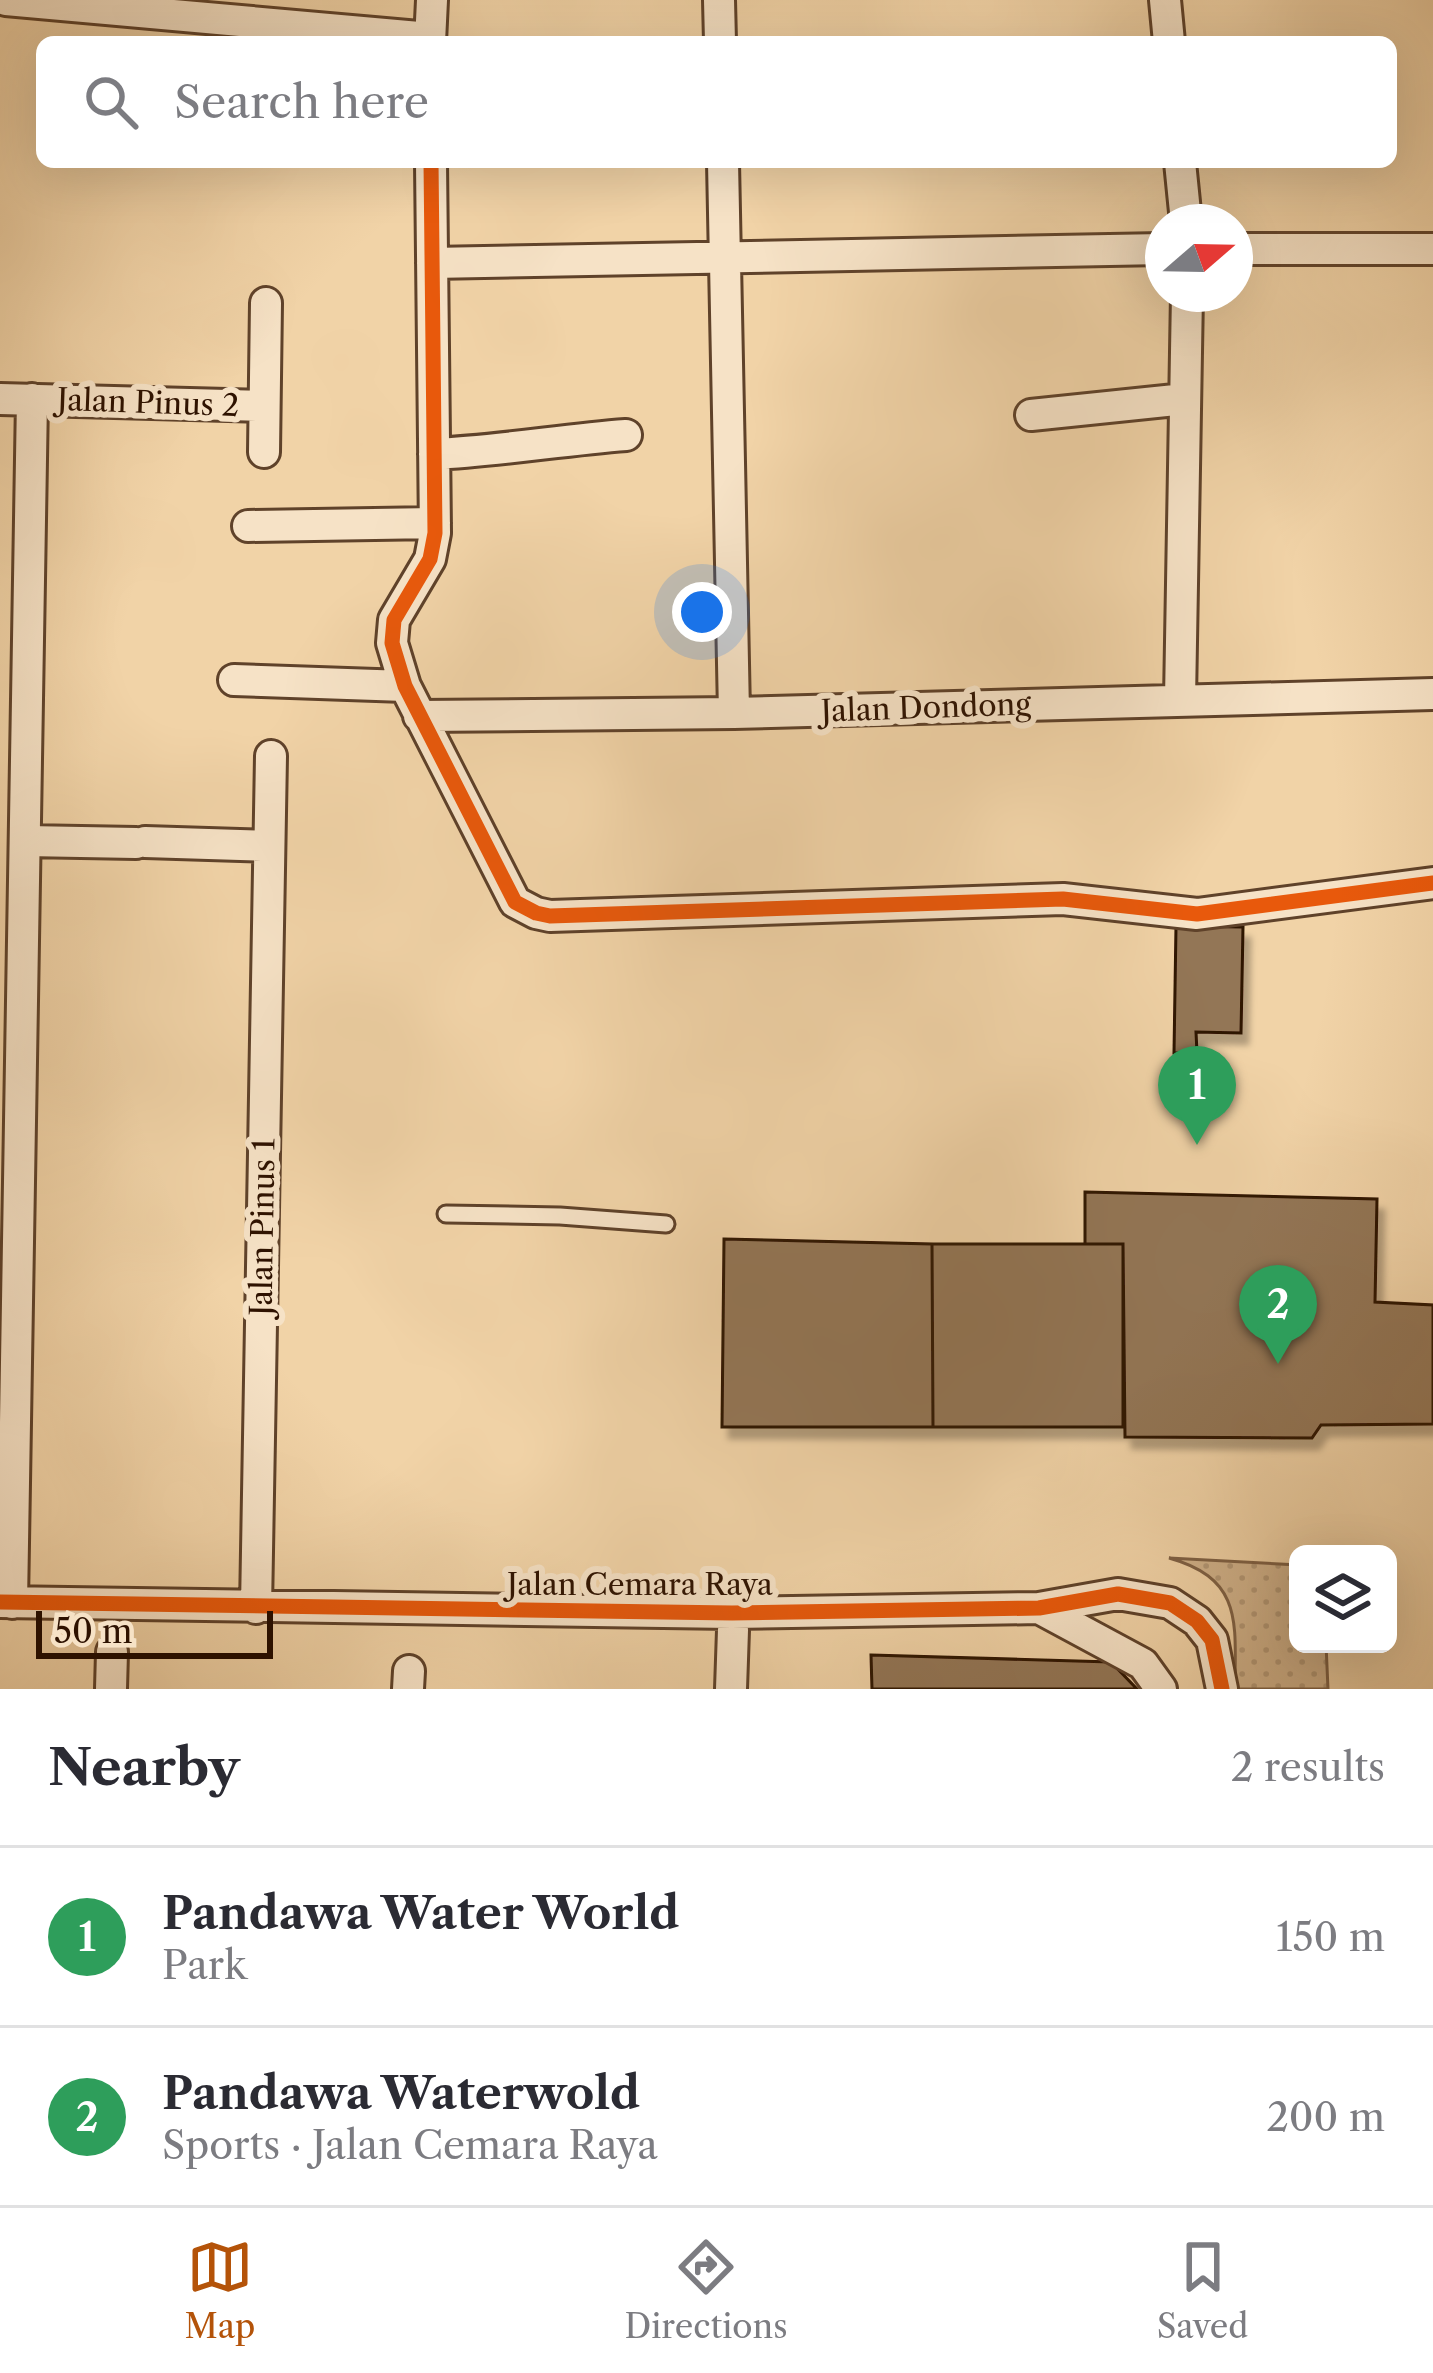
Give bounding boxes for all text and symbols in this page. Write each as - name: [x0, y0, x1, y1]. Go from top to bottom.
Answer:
- search box: [36, 36, 1397, 168]
- icon: search: [78, 69, 144, 135]
- text: Search here: [174, 74, 429, 130]
- north arrow: [1145, 204, 1253, 312]
- street label: Jalan Pinus 2: [52, 381, 240, 424]
- your location: [672, 582, 732, 642]
- street label: Jalan Dondong: [816, 685, 1032, 730]
- pin: 1: [1158, 1046, 1236, 1145]
- street label: Jalan Pinus 1: [242, 1138, 283, 1320]
- pin: 2: [1239, 1265, 1317, 1364]
- map controls: [1289, 1545, 1397, 1653]
- button: layers: [1289, 1545, 1397, 1653]
- street label: Jalan Cemara Raya: [503, 1566, 773, 1603]
- scale bar: [36, 1605, 273, 1658]
- text: 50 m: [54, 1611, 132, 1652]
- text: Nearby: [48, 1736, 240, 1798]
- text: 2 results: [1231, 1743, 1385, 1791]
- text: Pandawa Water World: [162, 1885, 679, 1941]
- text: 1: [78, 1913, 96, 1961]
- text: 150 m: [1276, 1913, 1385, 1961]
- text: Park: [162, 1941, 247, 1989]
- text: Pandawa Waterwold: [162, 2065, 640, 2121]
- text: 2: [75, 2093, 99, 2141]
- text: 200 m: [1266, 2093, 1385, 2141]
- text: Sports · Jalan Cemara Raya: [162, 2121, 658, 2169]
- tab: Map: [185, 2234, 255, 2347]
- tab: Directions: [625, 2234, 788, 2347]
- tab: Saved: [1157, 2234, 1248, 2347]

